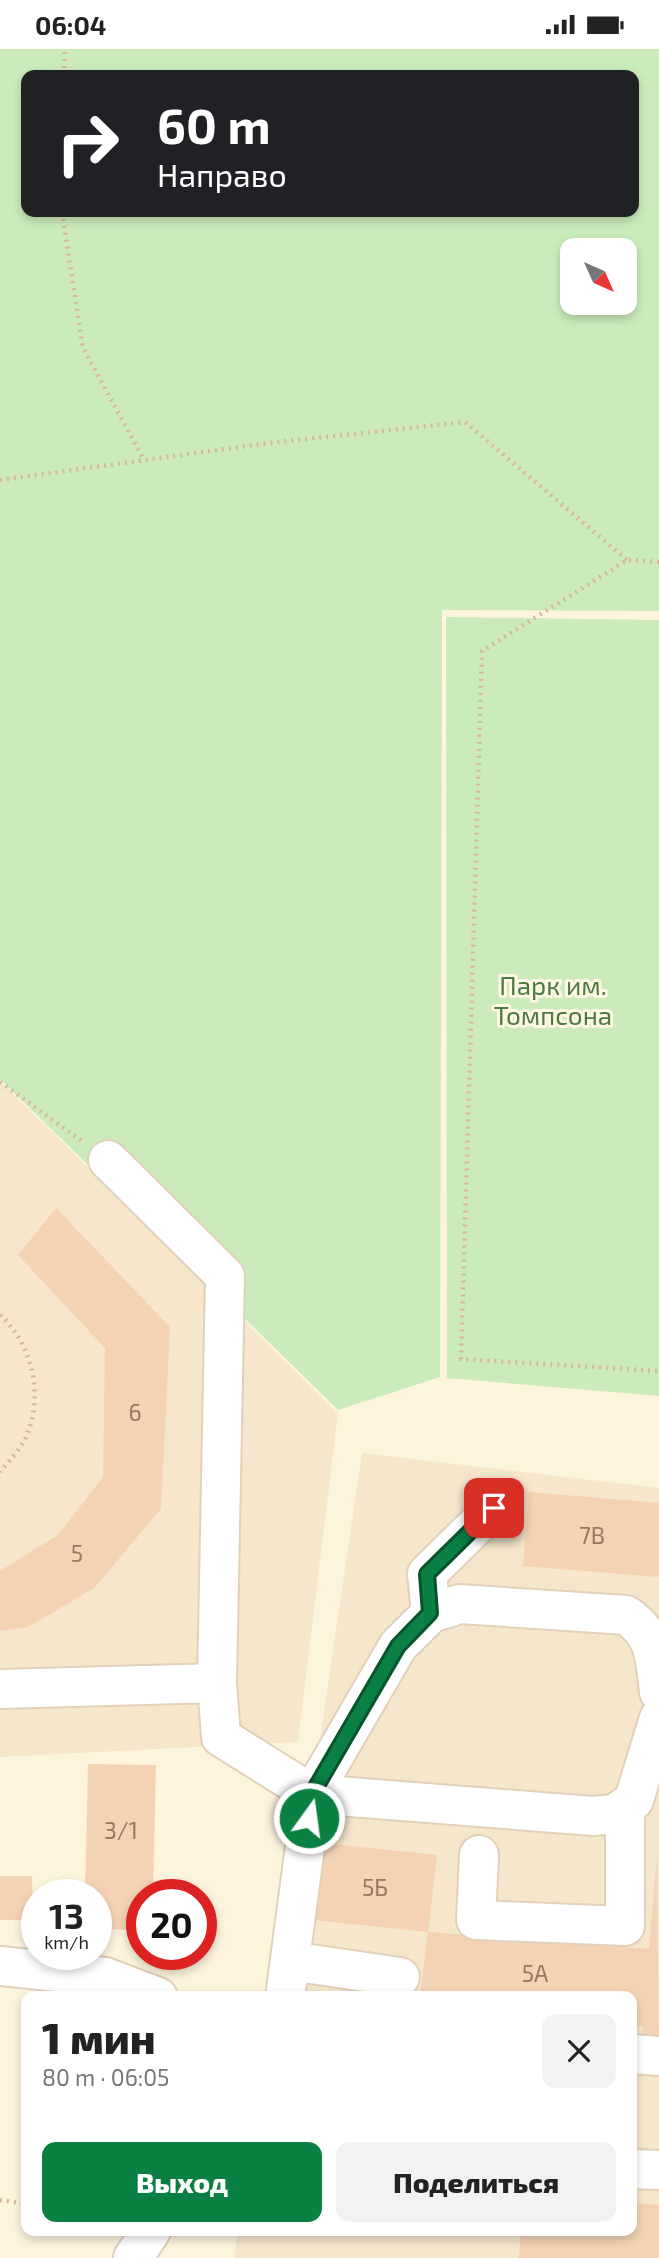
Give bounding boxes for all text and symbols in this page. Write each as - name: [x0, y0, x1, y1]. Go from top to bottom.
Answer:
- text: 06:04: [35, 9, 106, 40]
- text: 60 m: [157, 95, 271, 154]
- icon: right: [42, 98, 133, 189]
- text: Направо: [157, 155, 287, 193]
- north arrow: [560, 238, 637, 315]
- map controls: [560, 238, 637, 315]
- park label: Парк им. Томпсона: [494, 969, 612, 1030]
- house number: 6: [128, 1398, 142, 1426]
- pin: [464, 1478, 524, 1538]
- icon: arrive: [475, 1489, 513, 1527]
- house number: 7В: [579, 1521, 605, 1549]
- house number: 5: [71, 1539, 83, 1567]
- position arrow: [272, 1781, 346, 1855]
- house number: 3/1: [104, 1816, 138, 1844]
- house number: 5Б: [362, 1873, 388, 1901]
- speed limit sign: 20: [126, 1879, 217, 1970]
- text: 13: [49, 1894, 84, 1936]
- text: km/h: [44, 1931, 89, 1953]
- house number: 5А: [522, 1959, 549, 1987]
- text: 1 мин: [42, 2012, 156, 2062]
- button: close: [542, 2014, 616, 2088]
- text: 80 m · 06:05: [42, 2063, 169, 2091]
- button: Выход: [42, 2142, 322, 2222]
- button: Поделиться: [336, 2142, 616, 2222]

